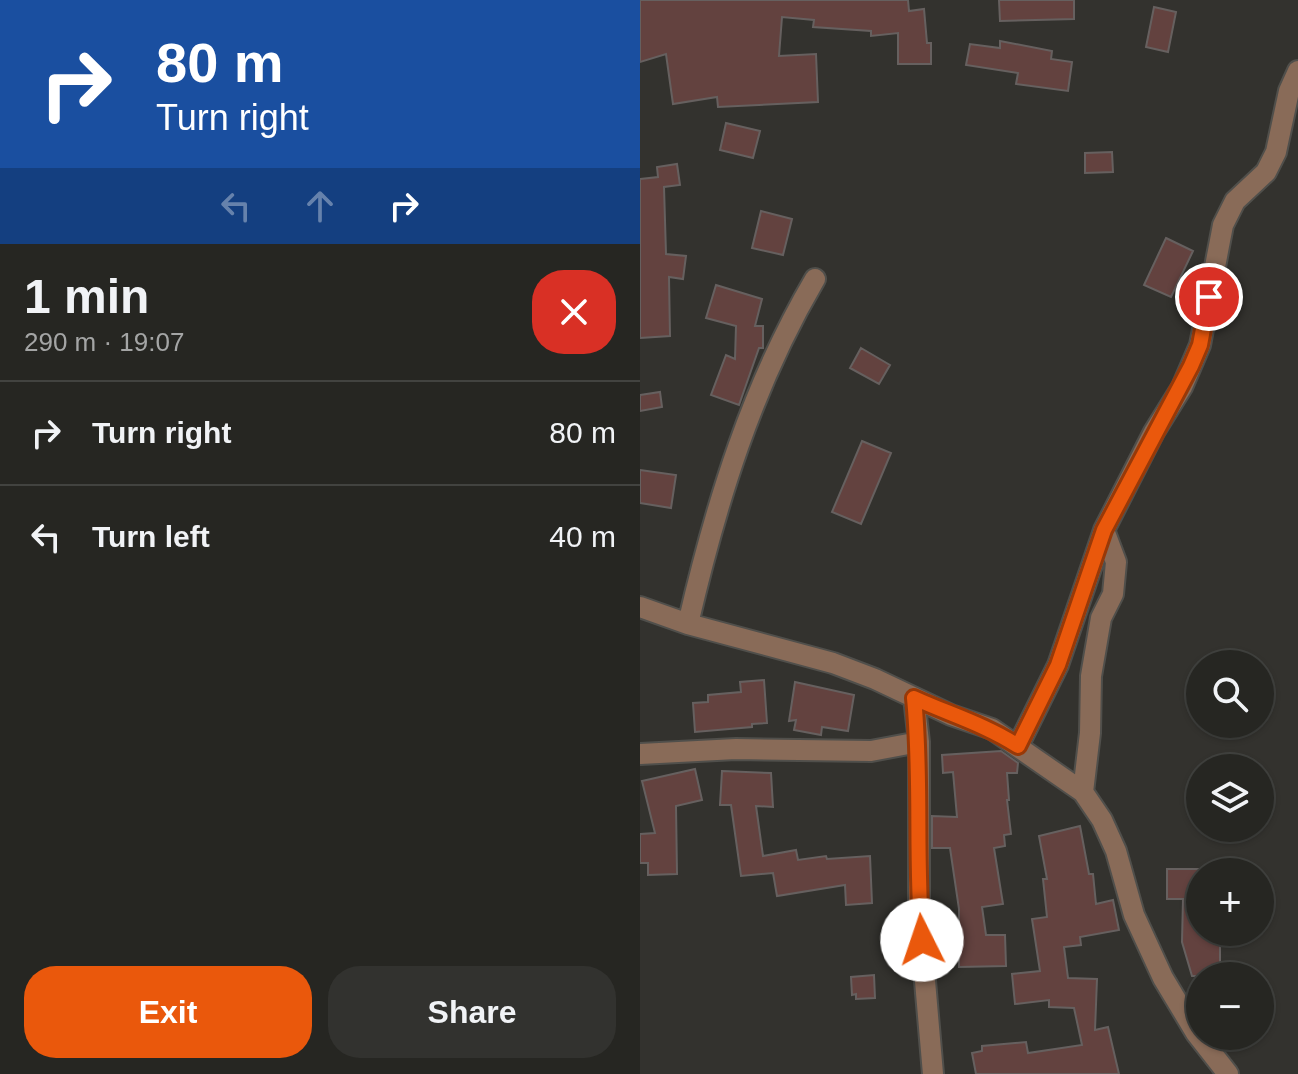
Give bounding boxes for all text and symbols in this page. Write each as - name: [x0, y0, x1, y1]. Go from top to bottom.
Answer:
- text: 80 m: [156, 31, 284, 94]
- icon: right: [24, 32, 128, 136]
- text: Turn right: [156, 97, 309, 138]
- icon: left: [214, 184, 258, 228]
- icon: ahead: [298, 184, 342, 228]
- icon: right: [382, 184, 426, 228]
- pin: [1175, 263, 1243, 331]
- text: 1 min: [24, 270, 149, 323]
- button: close: [532, 270, 616, 354]
- icon: arrive: [1187, 275, 1231, 319]
- text: 290 m · 19:07: [24, 327, 184, 357]
- icon: right: [24, 411, 68, 455]
- text: Turn right: [92, 416, 231, 449]
- text: 80 m: [549, 416, 616, 449]
- icon: left: [24, 515, 68, 559]
- text: Turn left: [92, 520, 210, 553]
- text: 40 m: [549, 520, 616, 553]
- map controls: [1186, 650, 1274, 1050]
- button: search: [1186, 650, 1274, 738]
- button: layers: [1186, 754, 1274, 842]
- button: +: [1186, 858, 1274, 946]
- position arrow: [880, 898, 964, 982]
- button: −: [1186, 962, 1274, 1050]
- button: Exit: [24, 966, 312, 1058]
- button: Share: [328, 966, 616, 1058]

